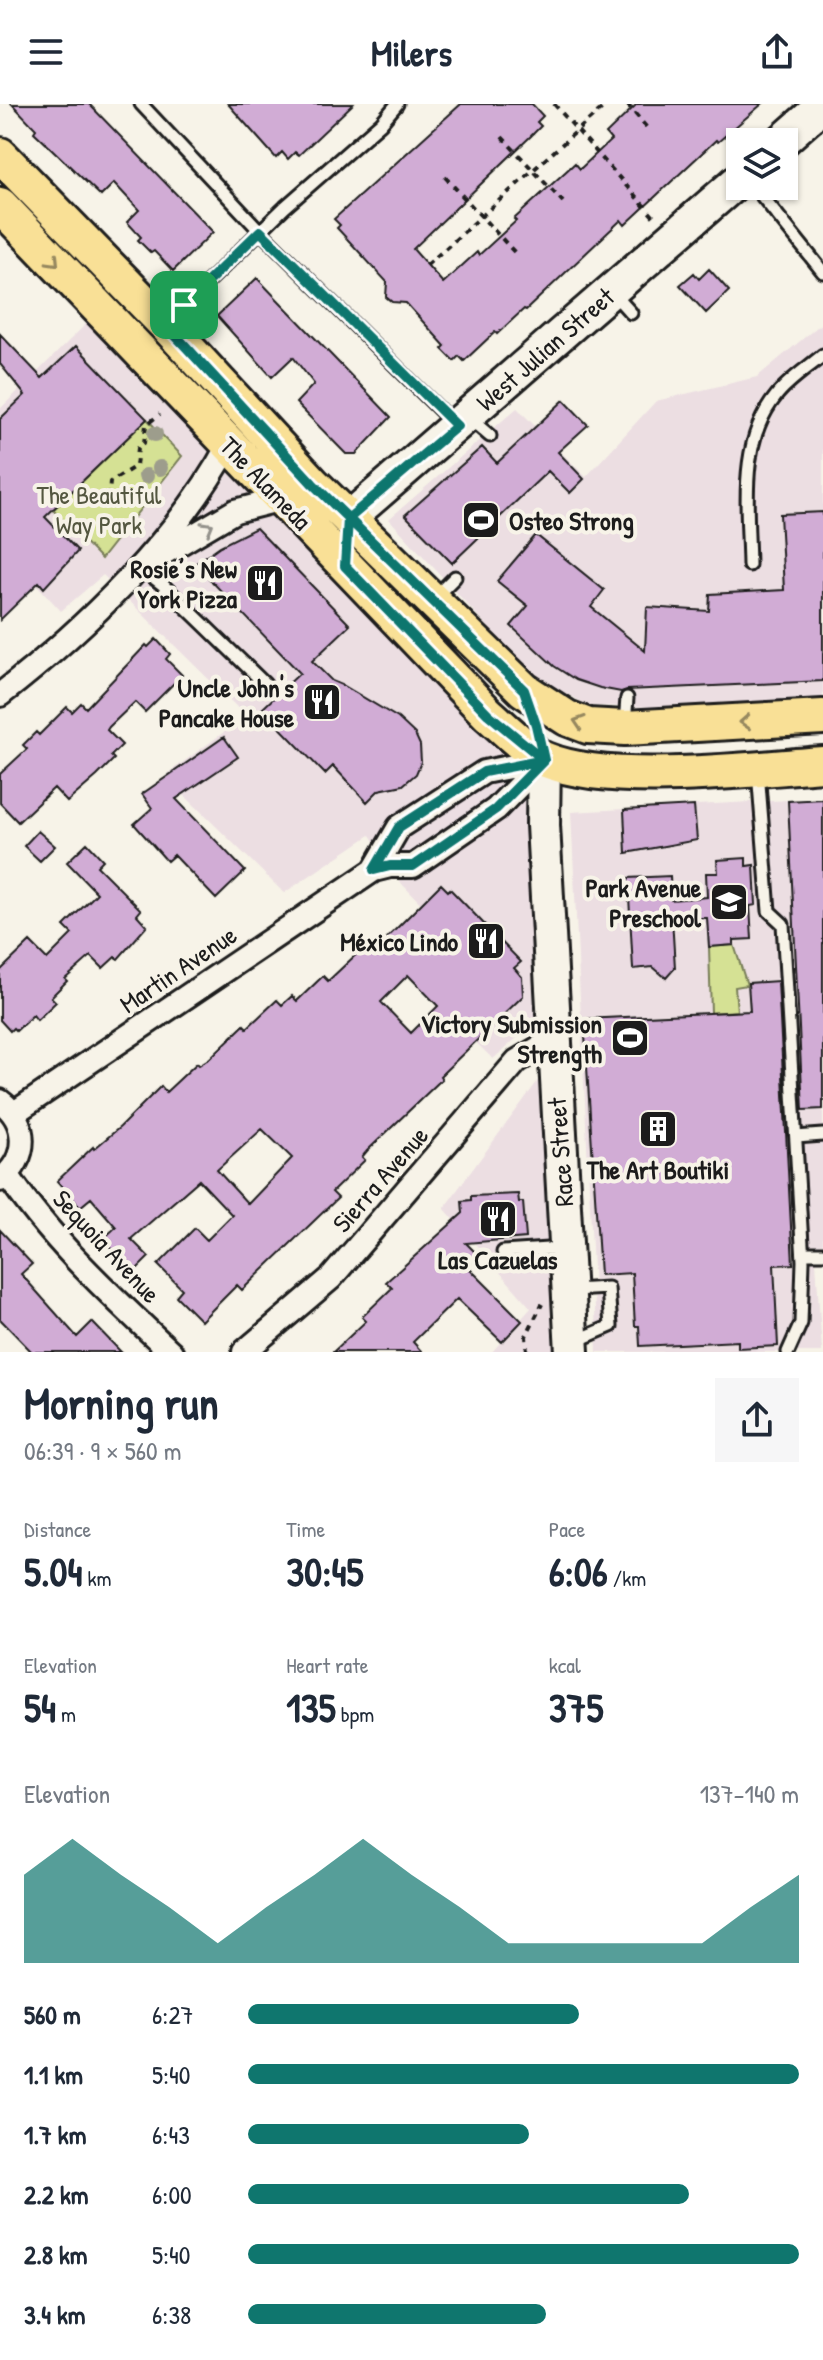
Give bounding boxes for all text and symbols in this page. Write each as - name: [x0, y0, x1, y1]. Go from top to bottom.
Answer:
- text: Milers: [371, 28, 452, 77]
- icon: menu: [24, 30, 68, 74]
- icon: share: [755, 30, 799, 74]
- map controls: [726, 128, 798, 200]
- button: layers: [726, 128, 798, 200]
- one-way arrow: [44, 252, 59, 266]
- pin: [150, 271, 218, 339]
- street label: West Julian Street: [468, 279, 622, 419]
- icon: arrive: [162, 283, 206, 327]
- street label: The Alameda: [213, 429, 319, 537]
- park label: The Beautiful Way Park: [37, 477, 162, 542]
- sports icon: Osteo Strong: [460, 499, 502, 541]
- place label: Osteo Strong: [509, 503, 634, 539]
- one-way arrow: [199, 522, 213, 537]
- place label: Rosie’s New York Pizza: [131, 551, 238, 616]
- restaurant icon: Rosie’s New York Pizza: [244, 562, 286, 604]
- place label: Uncle John's Pancake House: [159, 670, 295, 735]
- restaurant icon: Uncle John's Pancake House: [301, 681, 343, 723]
- one-way arrow: [738, 713, 751, 730]
- one-way arrow: [573, 715, 587, 731]
- place label: Park Avenue Preschool: [586, 870, 702, 935]
- school or university icon: Park Avenue Preschool: [708, 881, 750, 923]
- street label: Martin Avenue: [113, 917, 243, 1021]
- restaurant icon: México Lindo: [465, 920, 507, 962]
- place label: México Lindo: [340, 924, 459, 959]
- place label: Victory Submission Strength: [420, 1006, 602, 1072]
- sports icon: Victory Submission Strength: [609, 1017, 651, 1059]
- street label: Race Street: [539, 1095, 581, 1208]
- building icon: The Art Boutiki: [637, 1108, 679, 1150]
- street label: Sierra Avenue: [324, 1118, 436, 1240]
- place label: The Art Boutiki: [586, 1152, 729, 1187]
- street label: Sequoia Avenue: [45, 1182, 169, 1310]
- restaurant icon: Las Cazuelas: [477, 1198, 519, 1240]
- place label: Las Cazuelas: [438, 1242, 558, 1277]
- text: Morning run: [24, 1373, 219, 1433]
- button: share: [715, 1378, 799, 1462]
- text: 06:39 · 9 × 560 m: [24, 1433, 181, 1468]
- text: Distance: [24, 1514, 91, 1544]
- text: Time: [286, 1514, 325, 1544]
- text: Pace: [549, 1514, 585, 1544]
- text: 5.04: [24, 1544, 82, 1598]
- text: 30:45: [286, 1544, 363, 1598]
- text: 6:06: [549, 1544, 608, 1598]
- text: km: [82, 1563, 112, 1593]
- text: /km: [608, 1563, 646, 1593]
- text: Elevation: [24, 1650, 97, 1680]
- text: Heart rate: [286, 1650, 369, 1680]
- text: kcal: [549, 1650, 581, 1680]
- text: 54: [24, 1680, 56, 1734]
- text: 135: [286, 1680, 336, 1734]
- text: 375: [549, 1680, 603, 1734]
- text: m: [56, 1699, 76, 1729]
- text: bpm: [336, 1699, 374, 1729]
- text: Elevation: [24, 1776, 110, 1811]
- text: 137–140 m: [700, 1776, 799, 1811]
- text: 560 m: [24, 1997, 81, 2032]
- text: 6:27: [152, 1997, 193, 2032]
- text: 1.1 km: [24, 2057, 83, 2092]
- text: 5:40: [152, 2057, 190, 2092]
- text: 1.7 km: [24, 2117, 86, 2152]
- text: 6:43: [152, 2117, 190, 2152]
- text: 2.2 km: [24, 2177, 88, 2212]
- text: 6:00: [152, 2177, 192, 2212]
- text: 2.8 km: [24, 2237, 87, 2272]
- text: 5:40: [152, 2237, 190, 2272]
- text: 3.4 km: [24, 2297, 85, 2332]
- text: 6:38: [152, 2297, 191, 2332]

